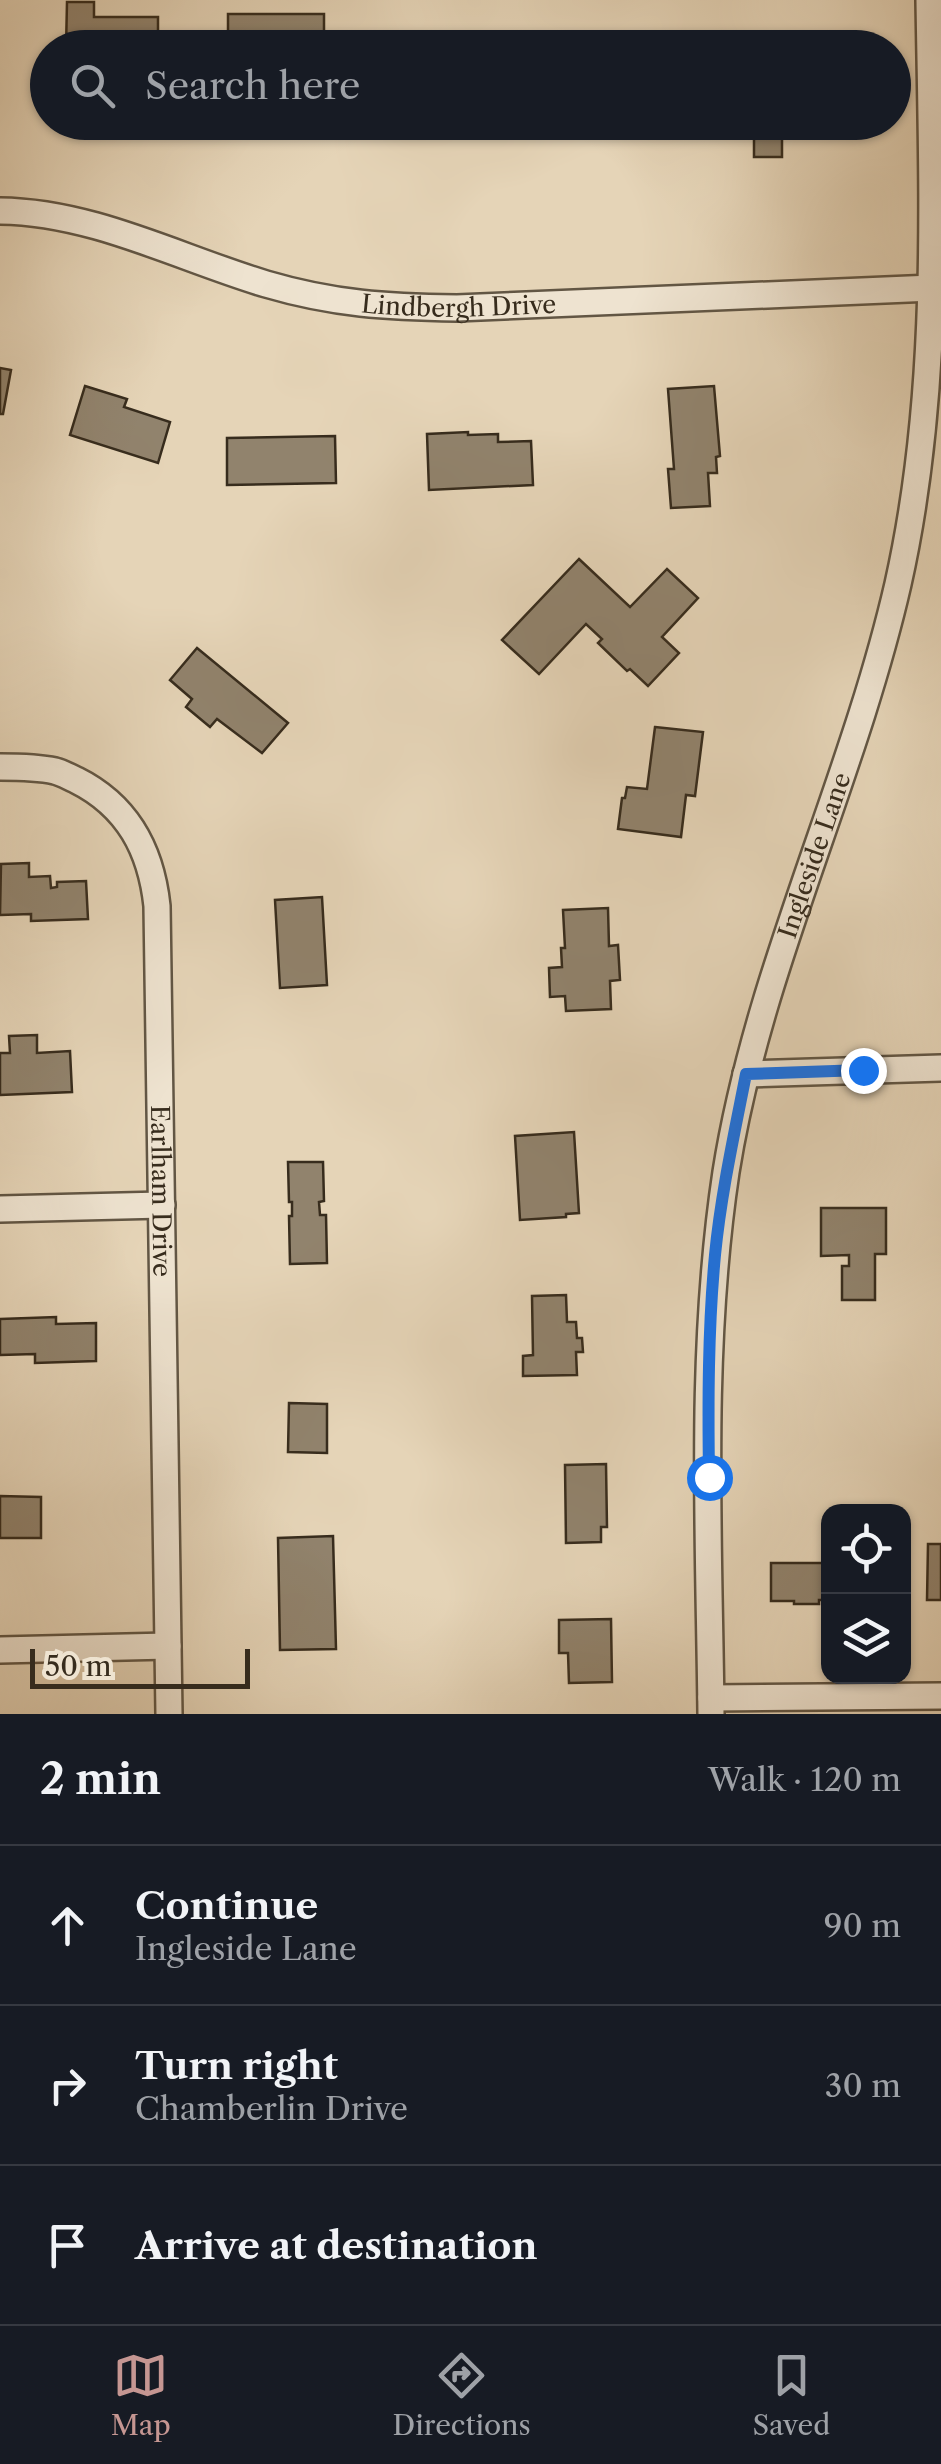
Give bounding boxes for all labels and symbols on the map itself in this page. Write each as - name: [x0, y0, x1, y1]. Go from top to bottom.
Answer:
- street label: Lindbergh Drive: [360, 288, 557, 324]
- street label: Ingleside Lane: [772, 769, 858, 943]
- route end: [841, 1048, 887, 1094]
- street label: Earlham Drive: [144, 1105, 178, 1277]
- route start: [687, 1455, 733, 1501]
- scale bar: [30, 1644, 250, 1688]

